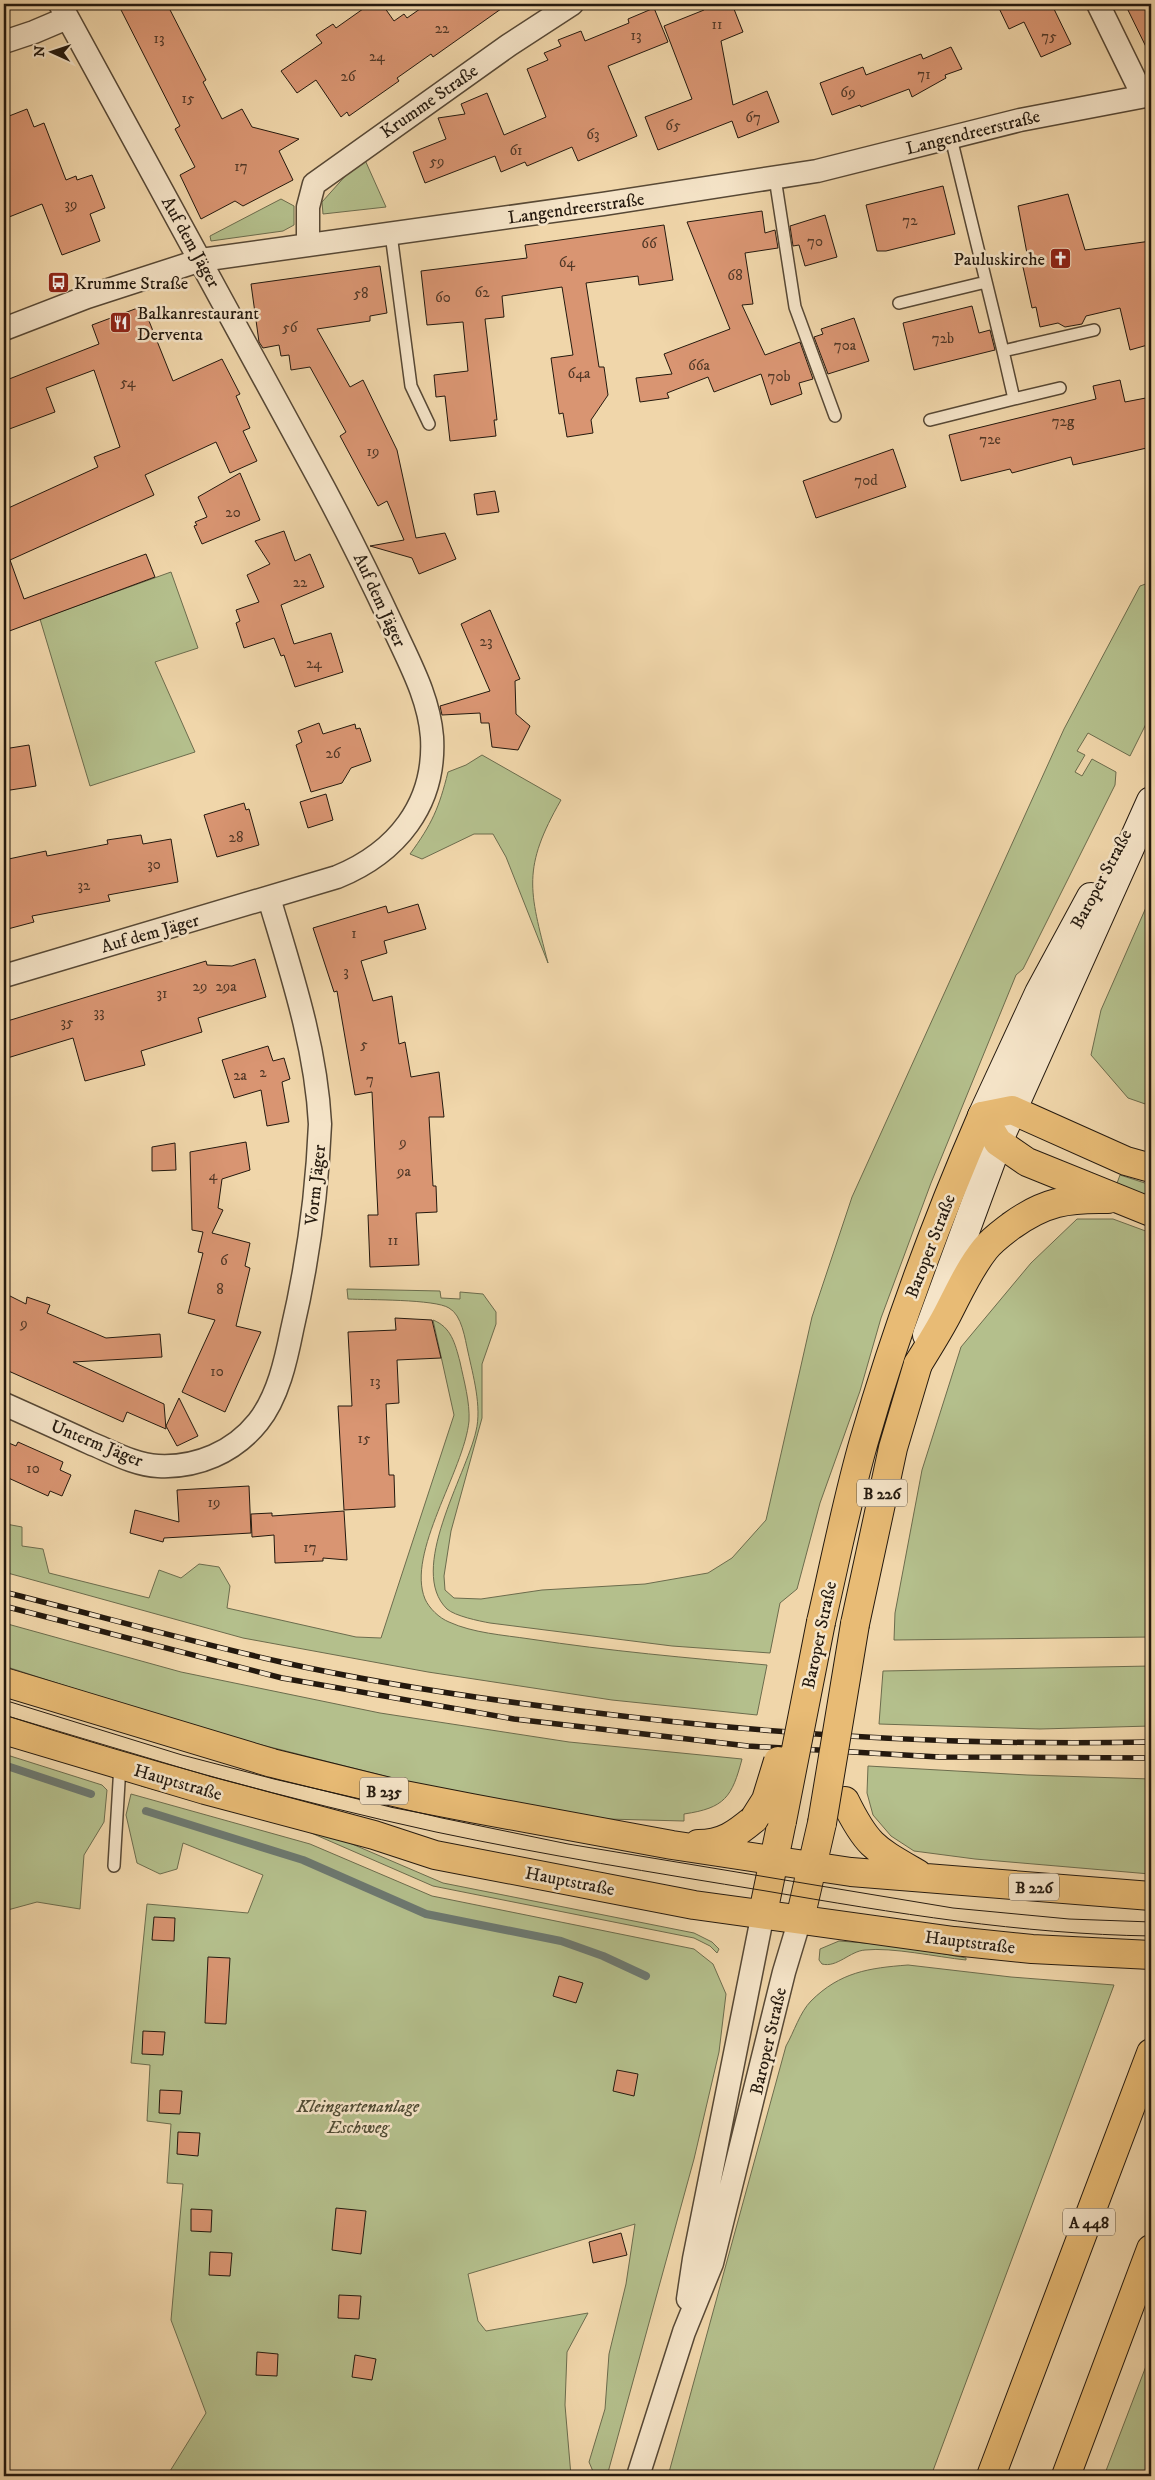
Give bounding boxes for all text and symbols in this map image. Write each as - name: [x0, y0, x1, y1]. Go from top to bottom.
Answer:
- house number: 11: [711, 15, 723, 34]
- house number: 22: [435, 19, 450, 38]
- house number: 13: [630, 26, 642, 45]
- house number: 75: [1041, 27, 1057, 46]
- north arrow: [28, 28, 78, 78]
- house number: 13: [153, 29, 165, 48]
- text: N: [31, 45, 49, 58]
- house number: 24: [369, 47, 385, 66]
- street label: Krumme Straße: [376, 60, 483, 144]
- house number: 71: [917, 65, 931, 84]
- house number: 26: [340, 67, 357, 86]
- house number: 69: [840, 83, 856, 102]
- house number: 15: [182, 89, 195, 108]
- street label: Langendreerstraße: [904, 106, 1043, 160]
- house number: 67: [745, 108, 761, 127]
- house number: 65: [665, 116, 681, 135]
- house number: 63: [586, 125, 600, 144]
- house number: 61: [509, 141, 523, 160]
- house number: 59: [430, 152, 444, 171]
- house number: 17: [234, 157, 248, 176]
- street label: Langendreerstraße: [507, 189, 646, 229]
- street label: Auf dem Jäger: [156, 193, 224, 292]
- house number: 39: [64, 195, 78, 214]
- house number: 72: [902, 211, 918, 230]
- house number: 70: [807, 232, 823, 251]
- house number: 66: [641, 234, 658, 253]
- church icon: Pauluskirche: [1049, 247, 1073, 271]
- place label: Pauluskirche: [953, 249, 1045, 271]
- house number: 64: [559, 253, 576, 272]
- house number: 68: [727, 266, 743, 285]
- bus stop icon: Krumme Straße: [46, 271, 70, 295]
- place label: Krumme Straße: [74, 273, 188, 295]
- house number: 62: [474, 283, 490, 302]
- house number: 58: [354, 284, 368, 303]
- house number: 60: [435, 288, 451, 307]
- place label: Balkanrestaurant Derventa: [137, 303, 259, 346]
- restaurant icon: Balkanrestaurant Derventa: [109, 311, 133, 335]
- house number: 56: [282, 318, 299, 337]
- house number: 72b: [932, 329, 954, 348]
- house number: 70a: [834, 336, 857, 355]
- house number: 66a: [688, 356, 711, 375]
- house number: 64a: [568, 364, 591, 383]
- house number: 70b: [768, 367, 791, 386]
- house number: 54: [120, 373, 136, 392]
- house number: 72g: [1052, 412, 1075, 431]
- house number: 72e: [979, 430, 1001, 449]
- house number: 19: [367, 442, 379, 461]
- house number: 70d: [854, 471, 878, 490]
- house number: 20: [225, 503, 241, 522]
- street label: Auf dem Jäger: [348, 550, 411, 651]
- house number: 22: [293, 573, 308, 592]
- house number: 23: [480, 632, 492, 651]
- house number: 24: [306, 654, 322, 673]
- house number: 26: [325, 744, 342, 763]
- street label: Baroper Straße: [1066, 826, 1137, 933]
- house number: 28: [229, 828, 243, 847]
- house number: 30: [147, 855, 161, 874]
- house number: 32: [78, 876, 91, 895]
- street label: Auf dem Jäger: [99, 909, 202, 958]
- house number: 1: [351, 924, 357, 943]
- house number: 3: [343, 962, 349, 981]
- house number: 29: [193, 977, 207, 996]
- house number: 29a: [215, 977, 237, 996]
- house number: 31: [156, 984, 168, 1003]
- house number: 33: [93, 1003, 105, 1022]
- house number: 35: [60, 1013, 74, 1032]
- house number: 5: [360, 1035, 368, 1054]
- house number: 2: [259, 1063, 267, 1082]
- house number: 2a: [233, 1066, 247, 1085]
- house number: 7: [366, 1070, 374, 1089]
- house number: 9: [398, 1133, 407, 1152]
- street label: Vorm Jäger: [301, 1143, 331, 1227]
- house number: 9a: [396, 1162, 412, 1181]
- house number: 4: [209, 1166, 218, 1185]
- street label: Baroper Straße: [901, 1191, 961, 1301]
- house number: 11: [387, 1231, 399, 1250]
- house number: 6: [220, 1251, 229, 1270]
- house number: 8: [216, 1280, 224, 1299]
- house number: 9: [19, 1314, 28, 1333]
- house number: 10: [210, 1362, 224, 1381]
- house number: 13: [369, 1372, 381, 1391]
- street label: Unterm Jäger: [47, 1415, 146, 1473]
- house number: 15: [358, 1429, 371, 1448]
- house number: 10: [26, 1459, 40, 1478]
- road number: B 226: [857, 1480, 907, 1506]
- house number: 19: [208, 1493, 220, 1512]
- house number: 17: [303, 1538, 317, 1557]
- street label: Baroper Straße: [798, 1579, 842, 1691]
- street label: Hauptstraße: [131, 1760, 224, 1806]
- road number: B 235: [360, 1778, 408, 1804]
- street label: Hauptstraße: [523, 1863, 616, 1901]
- road number: B 226: [1009, 1874, 1059, 1900]
- street label: Hauptstraße: [924, 1927, 1016, 1959]
- street label: Baroper Straße: [746, 1985, 792, 2097]
- park label: Kleingartenanlage Eschweg: [296, 2096, 420, 2139]
- road number: A 448: [1063, 2208, 1115, 2236]

